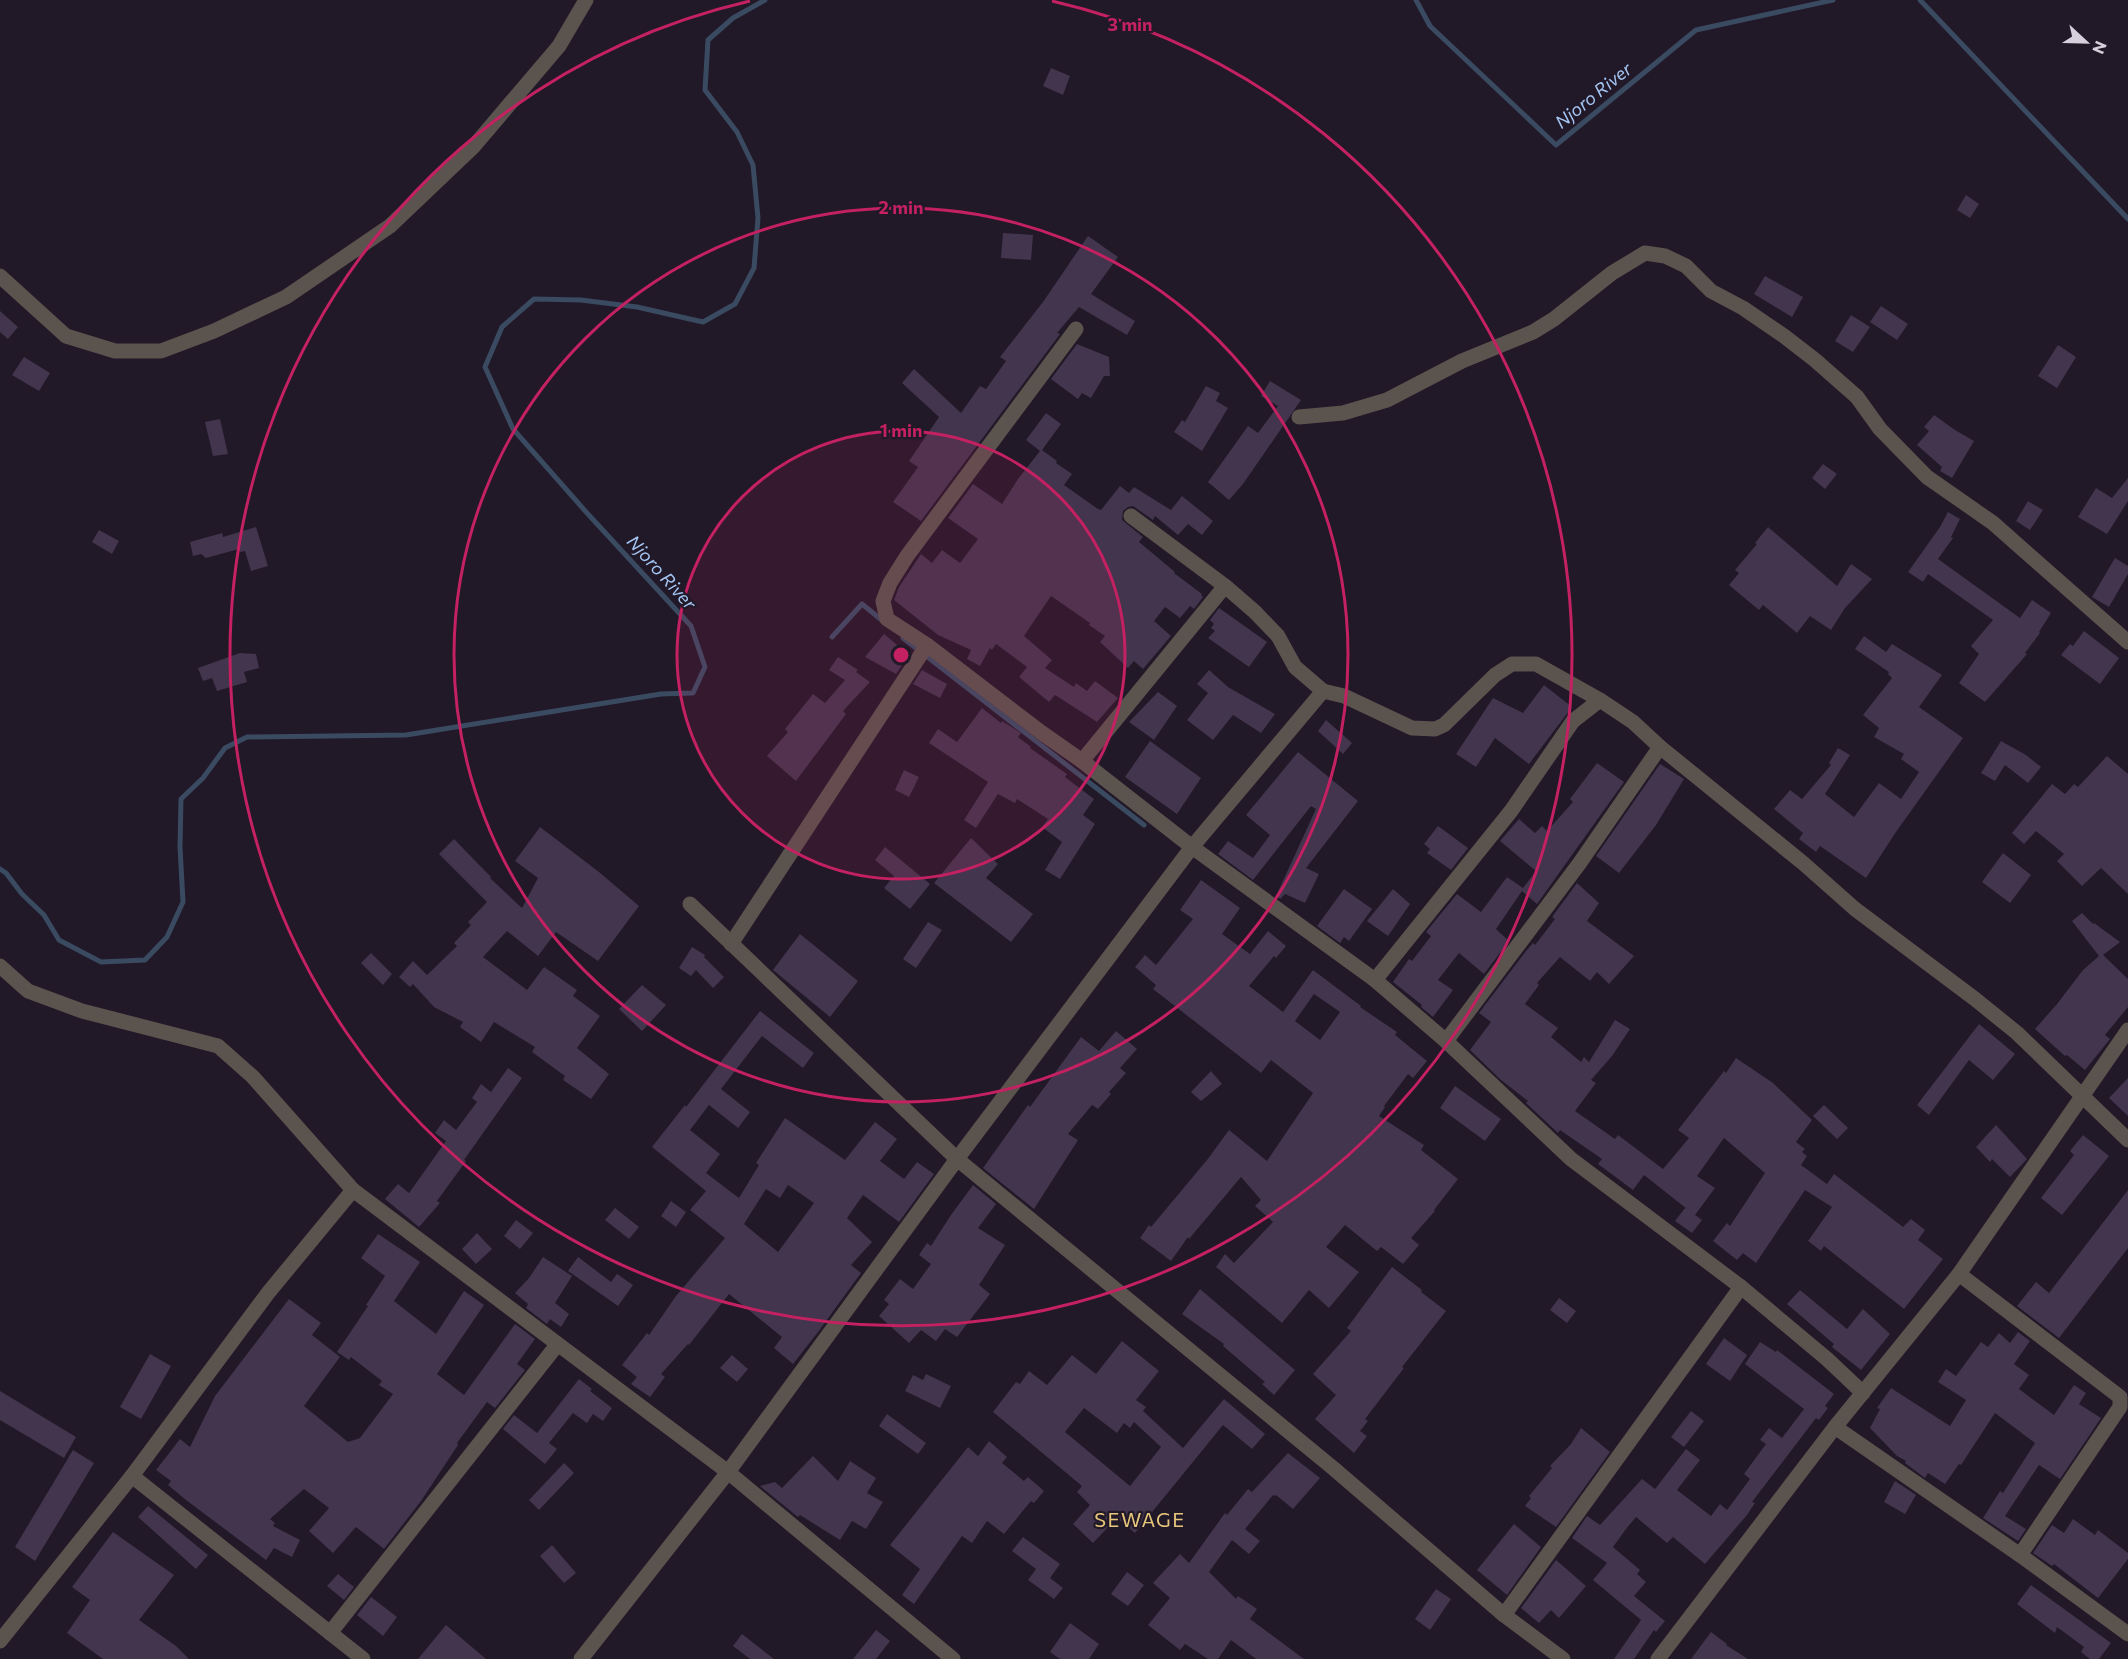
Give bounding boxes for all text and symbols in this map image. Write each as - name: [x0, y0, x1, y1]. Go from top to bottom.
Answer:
- north arrow: [2056, 12, 2116, 72]
- text: 3 min: [1107, 13, 1153, 35]
- text: N: [2089, 39, 2111, 57]
- water label: Njoro River: [1550, 57, 1636, 133]
- text: 2 min: [879, 196, 923, 218]
- text: 1 min: [880, 419, 922, 441]
- water label: Njoro River: [623, 530, 702, 614]
- centre of rings: [891, 645, 911, 665]
- district label: SEWAGE: [1094, 1507, 1186, 1531]

